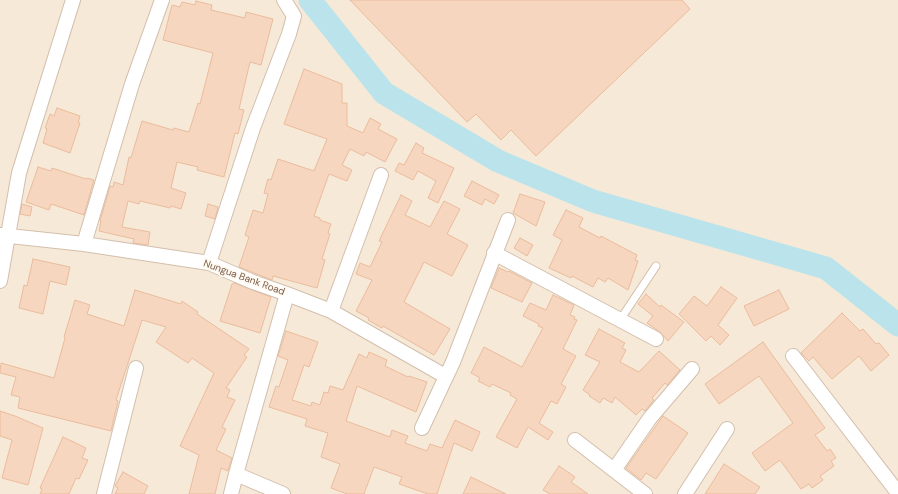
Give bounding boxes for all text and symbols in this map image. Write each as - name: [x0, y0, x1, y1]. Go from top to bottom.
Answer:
- street label: Nungua Bank Road: [202, 258, 286, 298]

